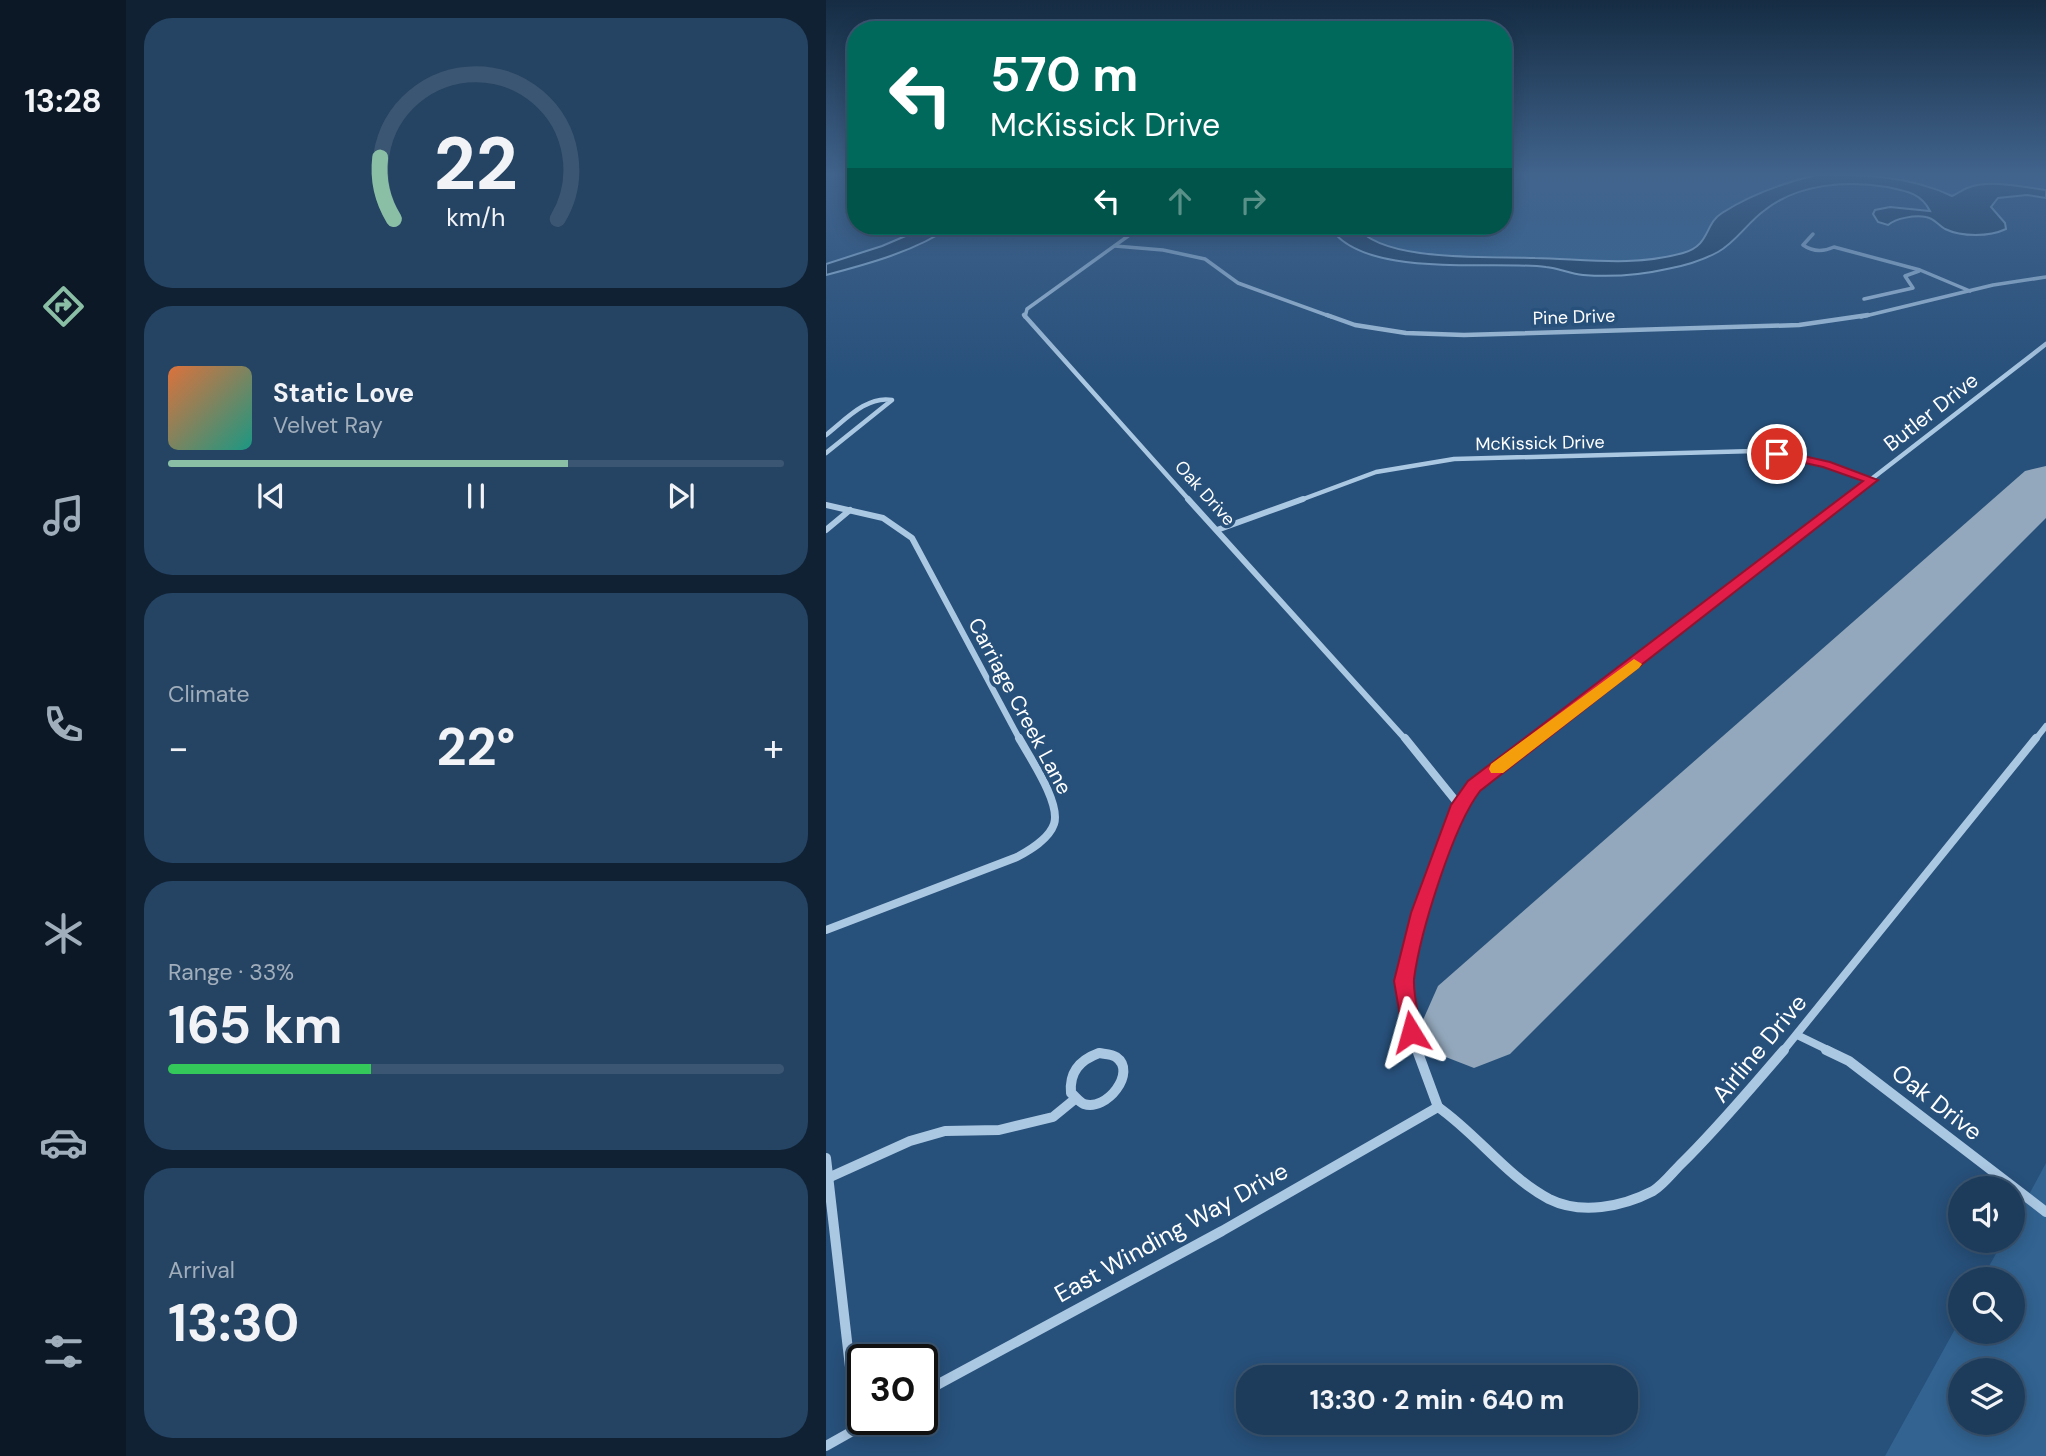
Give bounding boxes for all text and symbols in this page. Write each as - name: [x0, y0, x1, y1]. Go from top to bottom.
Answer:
- text: 570 m: [990, 42, 1138, 106]
- icon: left: [875, 49, 966, 140]
- text: 13:28: [24, 80, 102, 122]
- text: McKissick Drive: [990, 104, 1220, 146]
- text: 22: [434, 117, 518, 212]
- icon: left: [1088, 182, 1126, 220]
- icon: ahead: [1161, 182, 1199, 220]
- icon: right: [1234, 182, 1272, 220]
- text: km/h: [446, 201, 506, 234]
- icon: directions: [39, 282, 88, 331]
- street label: Pine Drive: [1532, 304, 1616, 330]
- street label: Butler Drive: [1878, 366, 1984, 458]
- text: Static Love: [273, 376, 414, 410]
- text: Velvet Ray: [273, 410, 383, 440]
- pin: [1747, 424, 1807, 484]
- street label: McKissick Drive: [1475, 430, 1605, 456]
- icon: arrive: [1758, 435, 1796, 473]
- street label: Oak Drive: [1169, 455, 1241, 531]
- icon: previous: [252, 477, 290, 515]
- icon: pause: [457, 477, 495, 515]
- icon: next: [662, 477, 700, 515]
- icon: music: [39, 491, 88, 540]
- street label: Carriage Creek Lane: [962, 613, 1078, 799]
- text: Climate: [168, 679, 250, 709]
- icon: phone: [39, 700, 88, 749]
- text: 22°: [437, 713, 515, 781]
- text: −: [168, 723, 189, 773]
- text: +: [763, 723, 784, 773]
- icon: climate: [39, 909, 88, 958]
- text: Range · 33%: [168, 957, 294, 987]
- street label: Airline Drive: [1705, 987, 1813, 1109]
- text: 165 km: [168, 991, 342, 1059]
- position arrow: [1374, 995, 1448, 1069]
- street label: Oak Drive: [1885, 1057, 1989, 1147]
- icon: car: [39, 1118, 88, 1167]
- street label: East Winding Way Drive: [1049, 1155, 1293, 1309]
- map controls: [1948, 1176, 2025, 1435]
- button: sound: [1948, 1176, 2025, 1253]
- text: Arrival: [168, 1255, 235, 1285]
- button: search: [1948, 1267, 2025, 1344]
- text: 13:30: [168, 1289, 299, 1357]
- icon: filters: [39, 1327, 88, 1376]
- speed limit sign: 30: [847, 1344, 938, 1435]
- button: layers: [1948, 1358, 2025, 1435]
- text: 13:30 · 2 min · 640 m: [1310, 1383, 1564, 1417]

